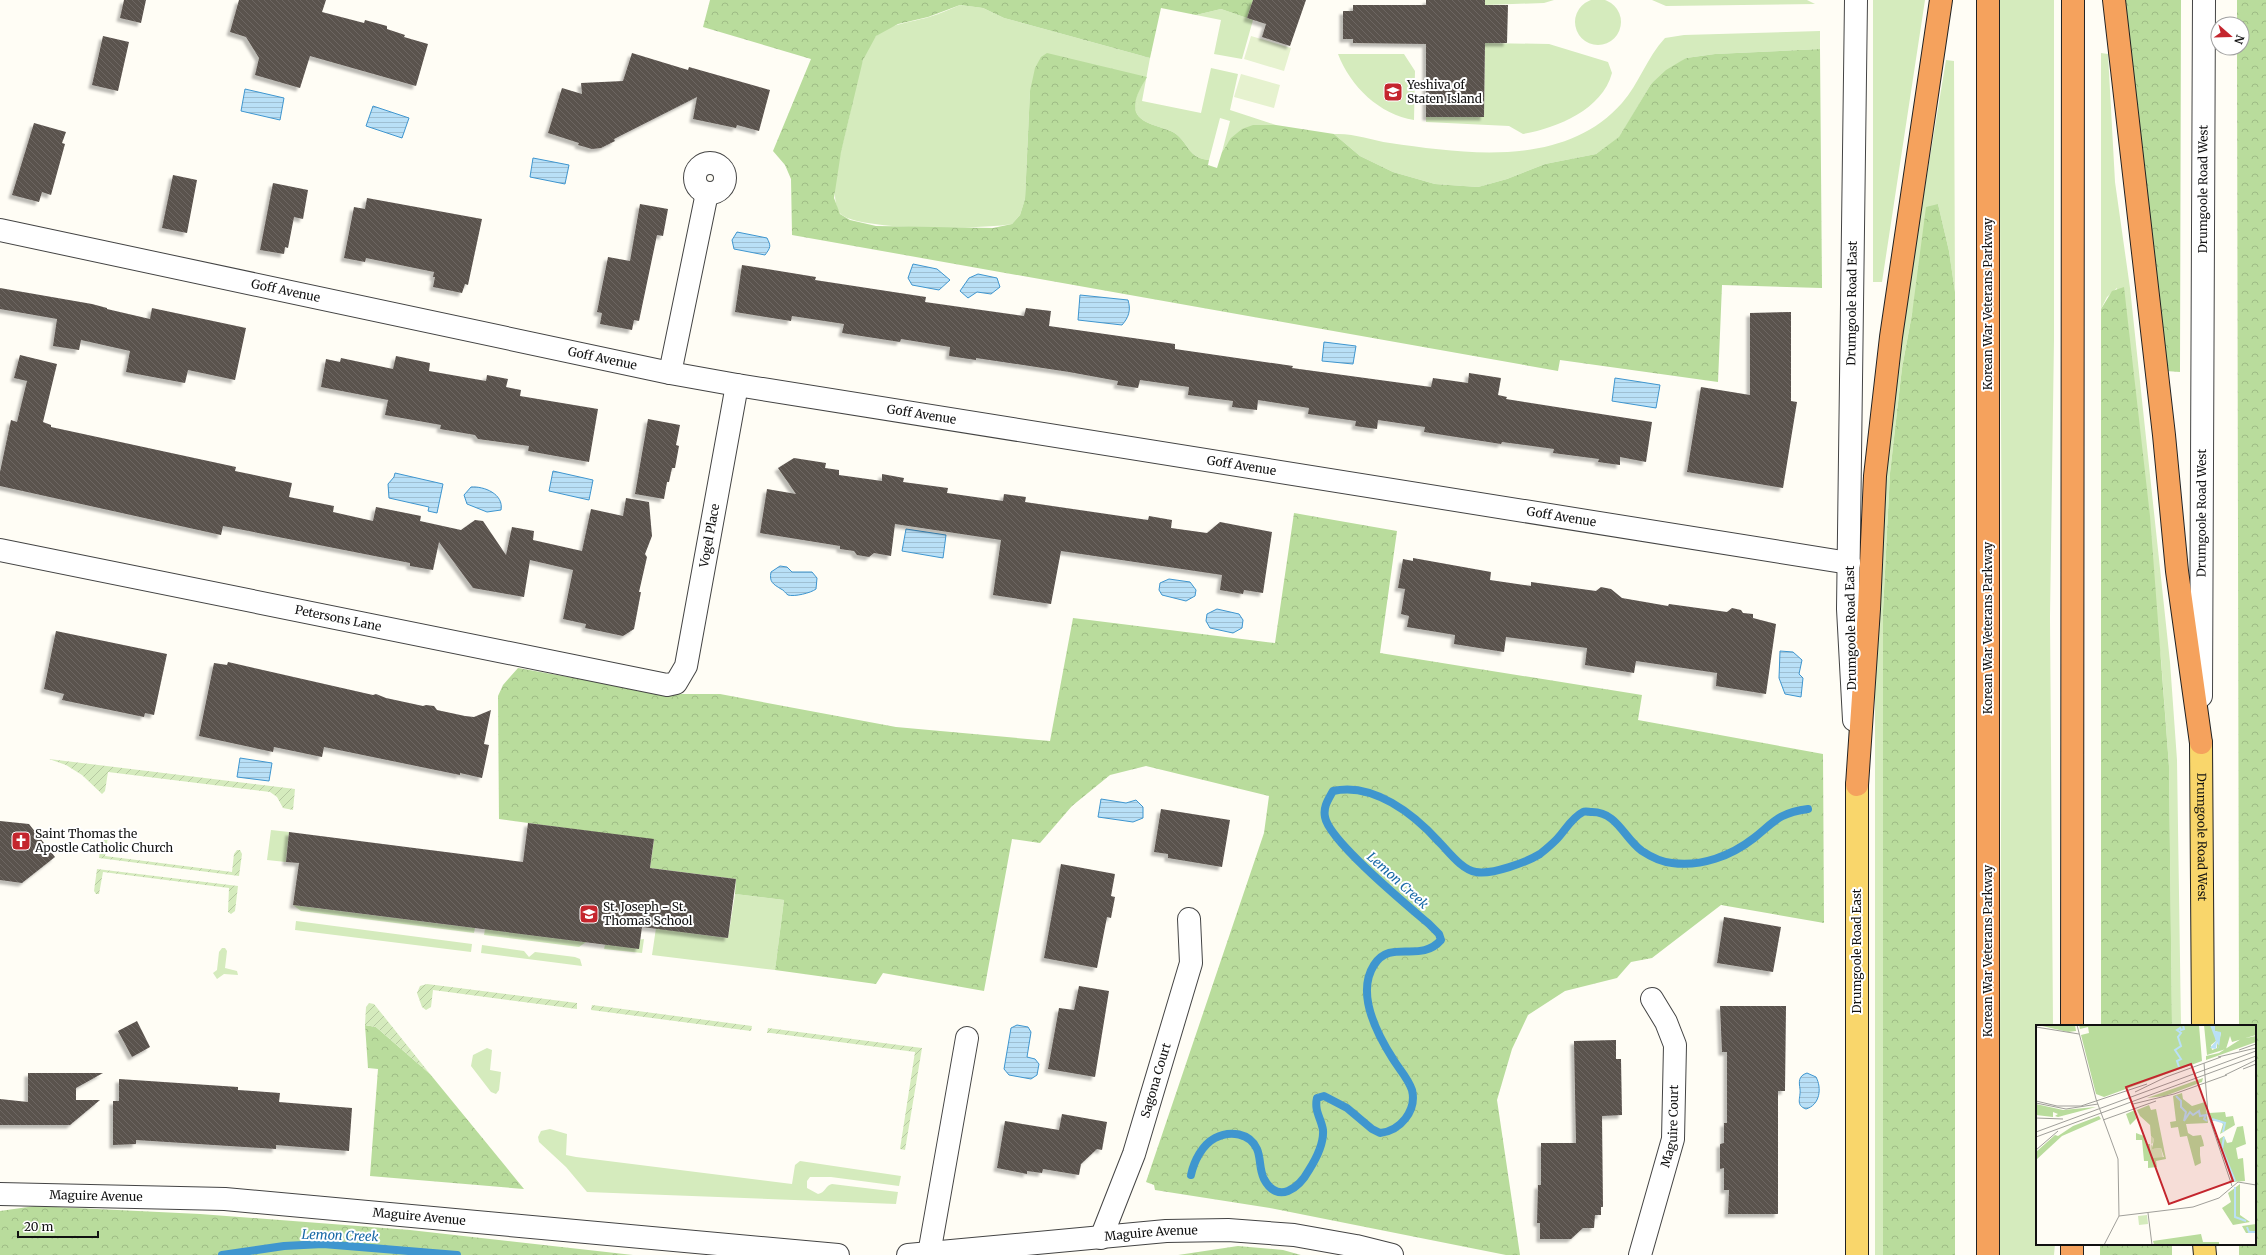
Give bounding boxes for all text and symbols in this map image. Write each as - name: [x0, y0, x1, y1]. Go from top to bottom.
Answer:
- north arrow: [2210, 16, 2250, 56]
- text: N: [2231, 33, 2247, 46]
- place label: Yeshiva of Staten Island: [1406, 77, 1482, 106]
- school or university icon: Yeshiva of Staten Island: [1382, 81, 1404, 103]
- street label: Drumgoole Road West: [2195, 124, 2210, 253]
- street label: Korean War Veterans Parkway: [1980, 218, 1995, 390]
- street label: Drumgoole Road East: [1843, 240, 1860, 366]
- street label: Goff Avenue: [250, 276, 322, 305]
- street label: Goff Avenue: [567, 343, 638, 373]
- street label: Goff Avenue: [886, 401, 957, 427]
- street label: Drumgoole Road West: [2194, 448, 2209, 577]
- street label: Goff Avenue: [1206, 452, 1277, 478]
- street label: Vogel Place: [696, 502, 722, 570]
- street label: Goff Avenue: [1526, 504, 1597, 529]
- street label: Korean War Veterans Parkway: [1980, 542, 1995, 714]
- street label: Drumgoole Road East: [1842, 565, 1859, 691]
- street label: Petersons Lane: [294, 602, 383, 634]
- street label: Drumgoole Road West: [2194, 773, 2210, 902]
- place label: Saint Thomas the Apostle Catholic Church: [34, 826, 173, 855]
- church icon: Saint Thomas the Apostle Catholic Church: [10, 830, 32, 852]
- water label: Lemon Creek: [1363, 848, 1432, 912]
- street label: Korean War Veterans Parkway: [1980, 865, 1995, 1037]
- street label: Drumgoole Road East: [1849, 888, 1864, 1013]
- place label: St. Joseph - St. Thomas School: [603, 899, 693, 928]
- school or university icon: St. Joseph - St. Thomas School: [578, 903, 600, 925]
- inset map: [2036, 1025, 2256, 1245]
- street label: Sagona Court: [1137, 1041, 1174, 1120]
- street label: Maguire Court: [1657, 1084, 1681, 1169]
- street label: Maguire Avenue: [49, 1187, 143, 1204]
- street label: Maguire Avenue: [372, 1205, 466, 1228]
- scale bar: [18, 1213, 98, 1239]
- text: 20 m: [24, 1219, 53, 1234]
- street label: Maguire Avenue: [1104, 1222, 1198, 1244]
- water label: Lemon Creek: [301, 1226, 379, 1245]

